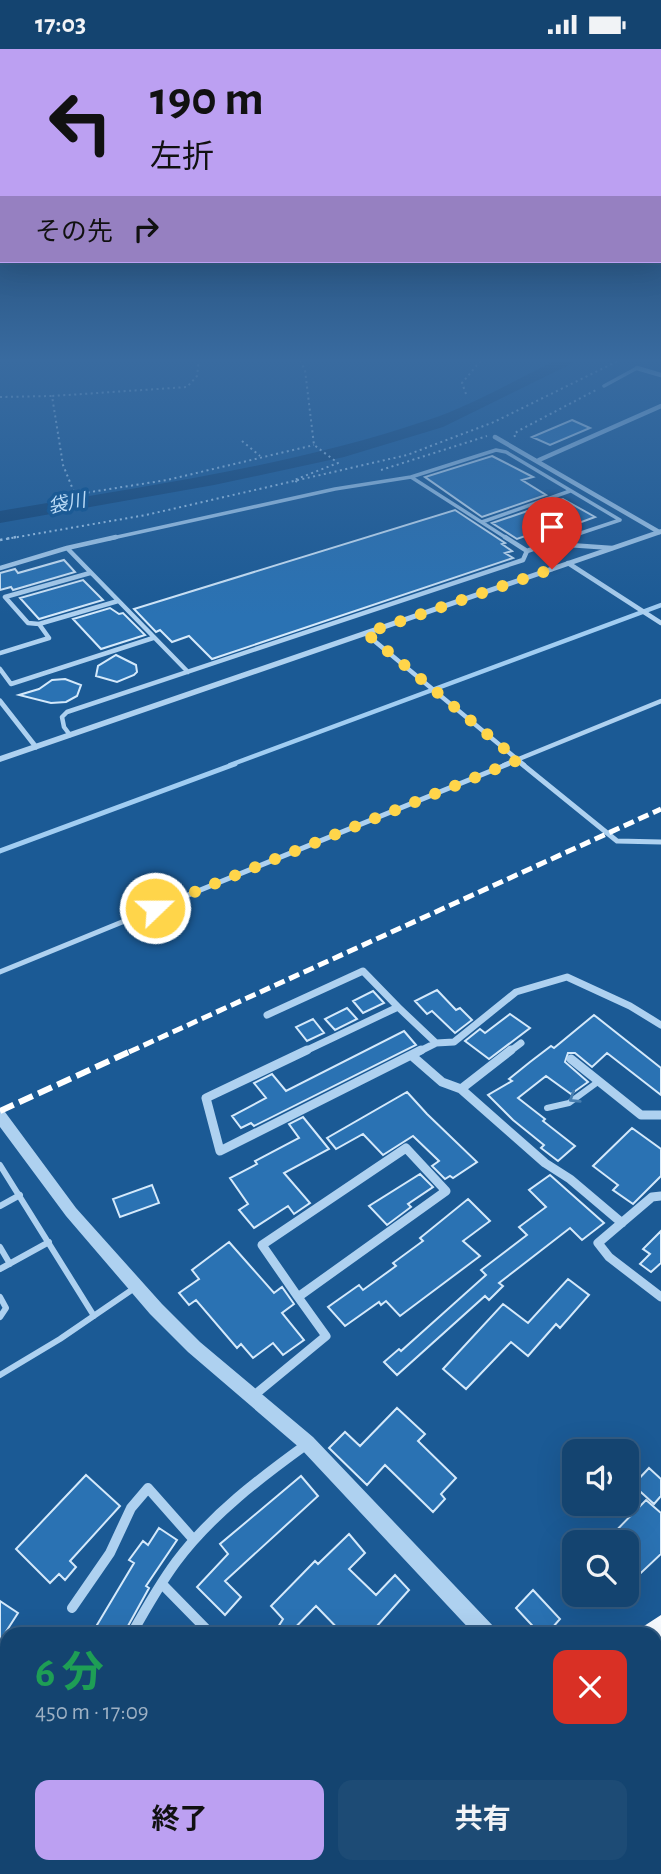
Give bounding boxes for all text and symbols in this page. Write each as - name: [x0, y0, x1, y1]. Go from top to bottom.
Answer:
- text: 17:03: [35, 11, 86, 37]
- text: 190 m: [150, 75, 264, 124]
- icon: left: [35, 77, 126, 168]
- text: 左折: [150, 141, 214, 173]
- icon: right: [127, 210, 165, 248]
- text: その先: [35, 219, 113, 245]
- water label: 袋川: [46, 490, 89, 517]
- pin: [522, 497, 582, 569]
- icon: arrive: [533, 508, 571, 546]
- position arrow: [118, 871, 192, 945]
- one-way arrow: [569, 1089, 582, 1102]
- map controls: [562, 1439, 639, 1607]
- button: sound: [562, 1439, 639, 1516]
- button: search: [562, 1530, 639, 1607]
- button: close: [553, 1650, 627, 1724]
- text: 6 分: [35, 1652, 104, 1694]
- text: 450 m · 17:09: [35, 1701, 149, 1724]
- button: 終了: [35, 1780, 324, 1860]
- button: 共有: [338, 1780, 627, 1860]

